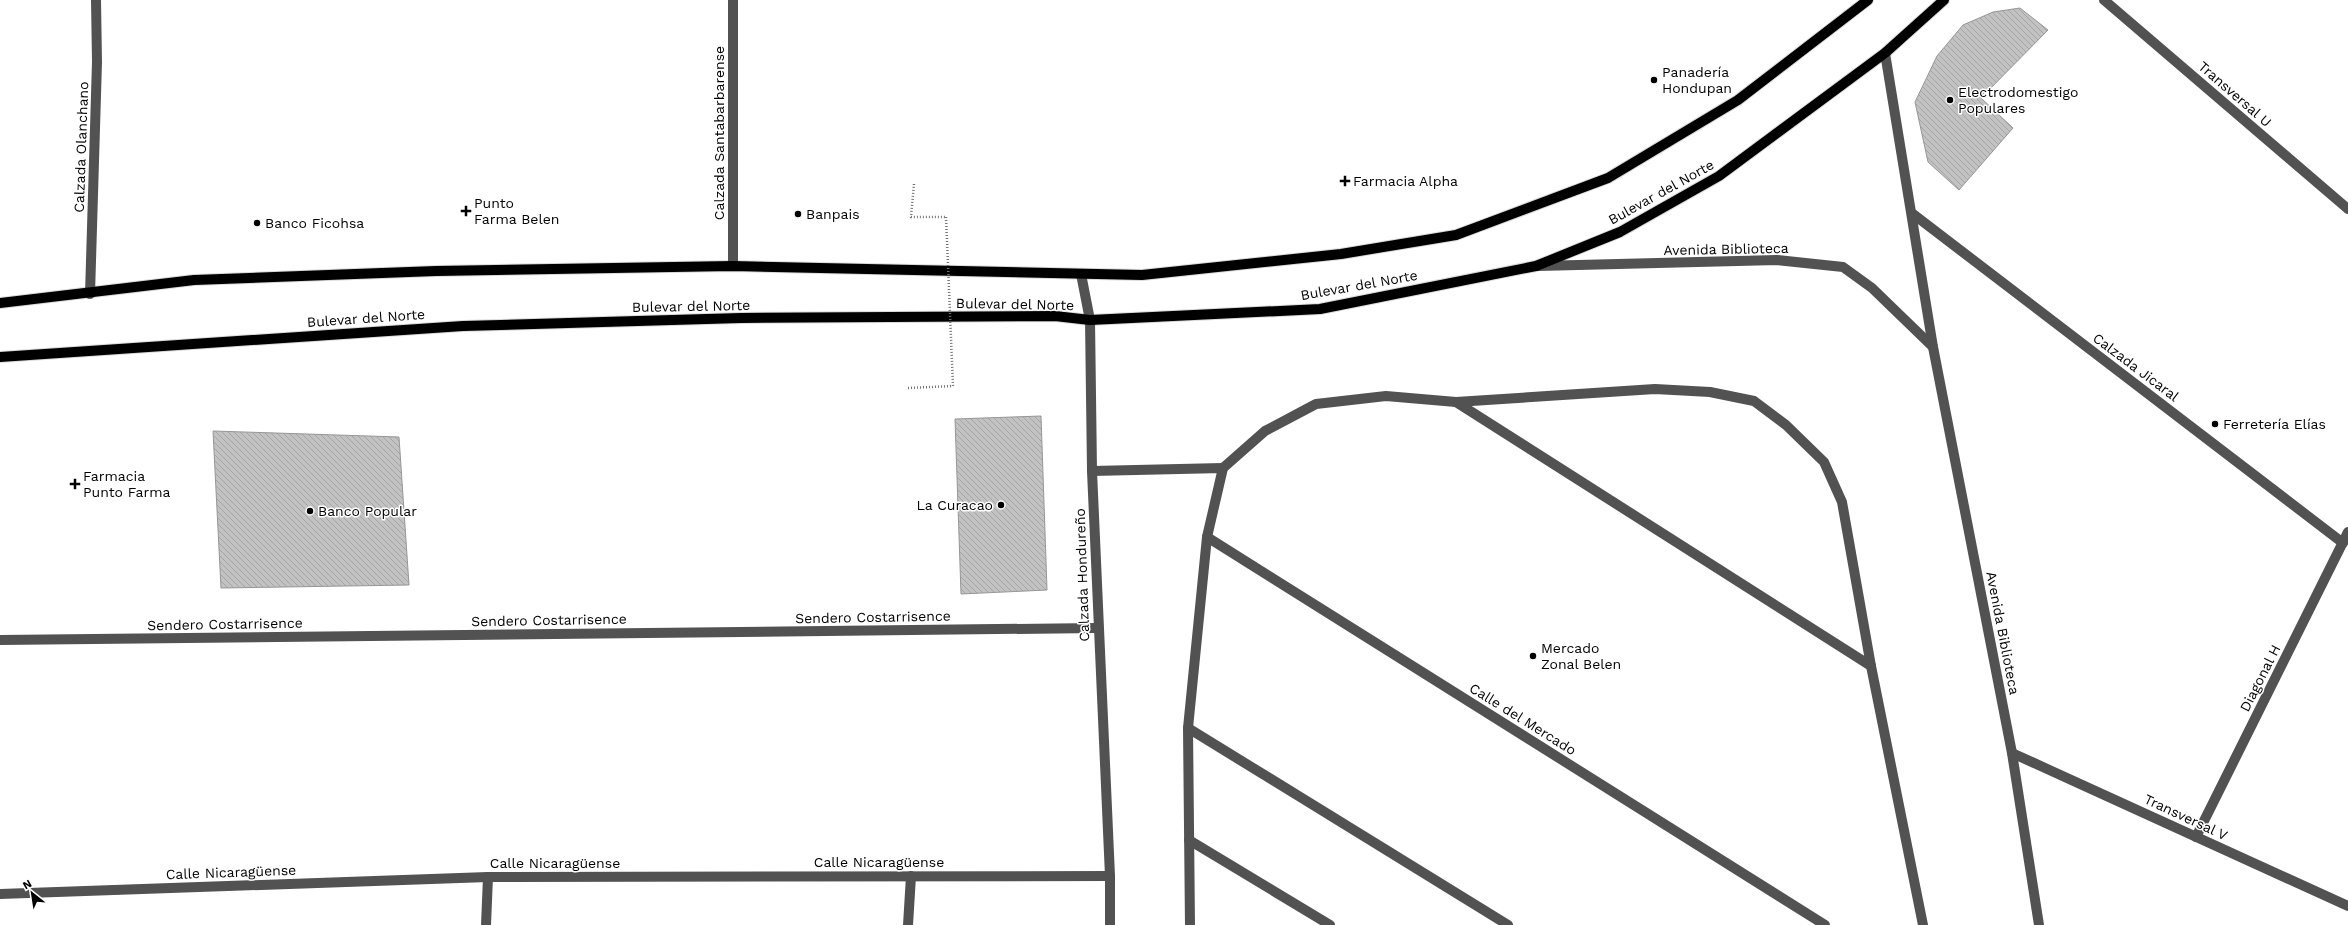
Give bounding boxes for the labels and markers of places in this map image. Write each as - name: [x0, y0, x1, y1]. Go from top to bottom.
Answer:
- place label: Panadería Hondupan: [1662, 64, 1732, 96]
- marker: Panadería Hondupan: [1649, 75, 1659, 85]
- place label: Electrodomestigo Populares: [1958, 84, 2078, 116]
- marker: Electrodomestigo Populares: [1945, 95, 1955, 105]
- place label: Farmacia Alpha: [1353, 173, 1458, 189]
- marker: Farmacia Alpha: [1340, 176, 1350, 186]
- place label: Punto Farma Belen: [474, 195, 559, 227]
- marker: Punto Farma Belen: [461, 206, 471, 216]
- place label: Banpais: [806, 206, 860, 222]
- marker: Banpais: [793, 209, 803, 219]
- place label: Banco Ficohsa: [265, 215, 364, 231]
- marker: Banco Ficohsa: [252, 218, 262, 228]
- place label: Ferretería Elías: [2223, 416, 2326, 432]
- marker: Ferretería Elías: [2210, 419, 2220, 429]
- place label: Farmacia Punto Farma: [83, 468, 171, 500]
- marker: Farmacia Punto Farma: [70, 479, 80, 489]
- place label: La Curacao: [916, 497, 993, 513]
- marker: La Curacao: [996, 500, 1006, 510]
- place label: Banco Popular: [318, 503, 417, 519]
- marker: Banco Popular: [305, 506, 315, 516]
- place label: Mercado Zonal Belen: [1541, 640, 1621, 672]
- marker: Mercado Zonal Belen: [1528, 651, 1538, 661]

